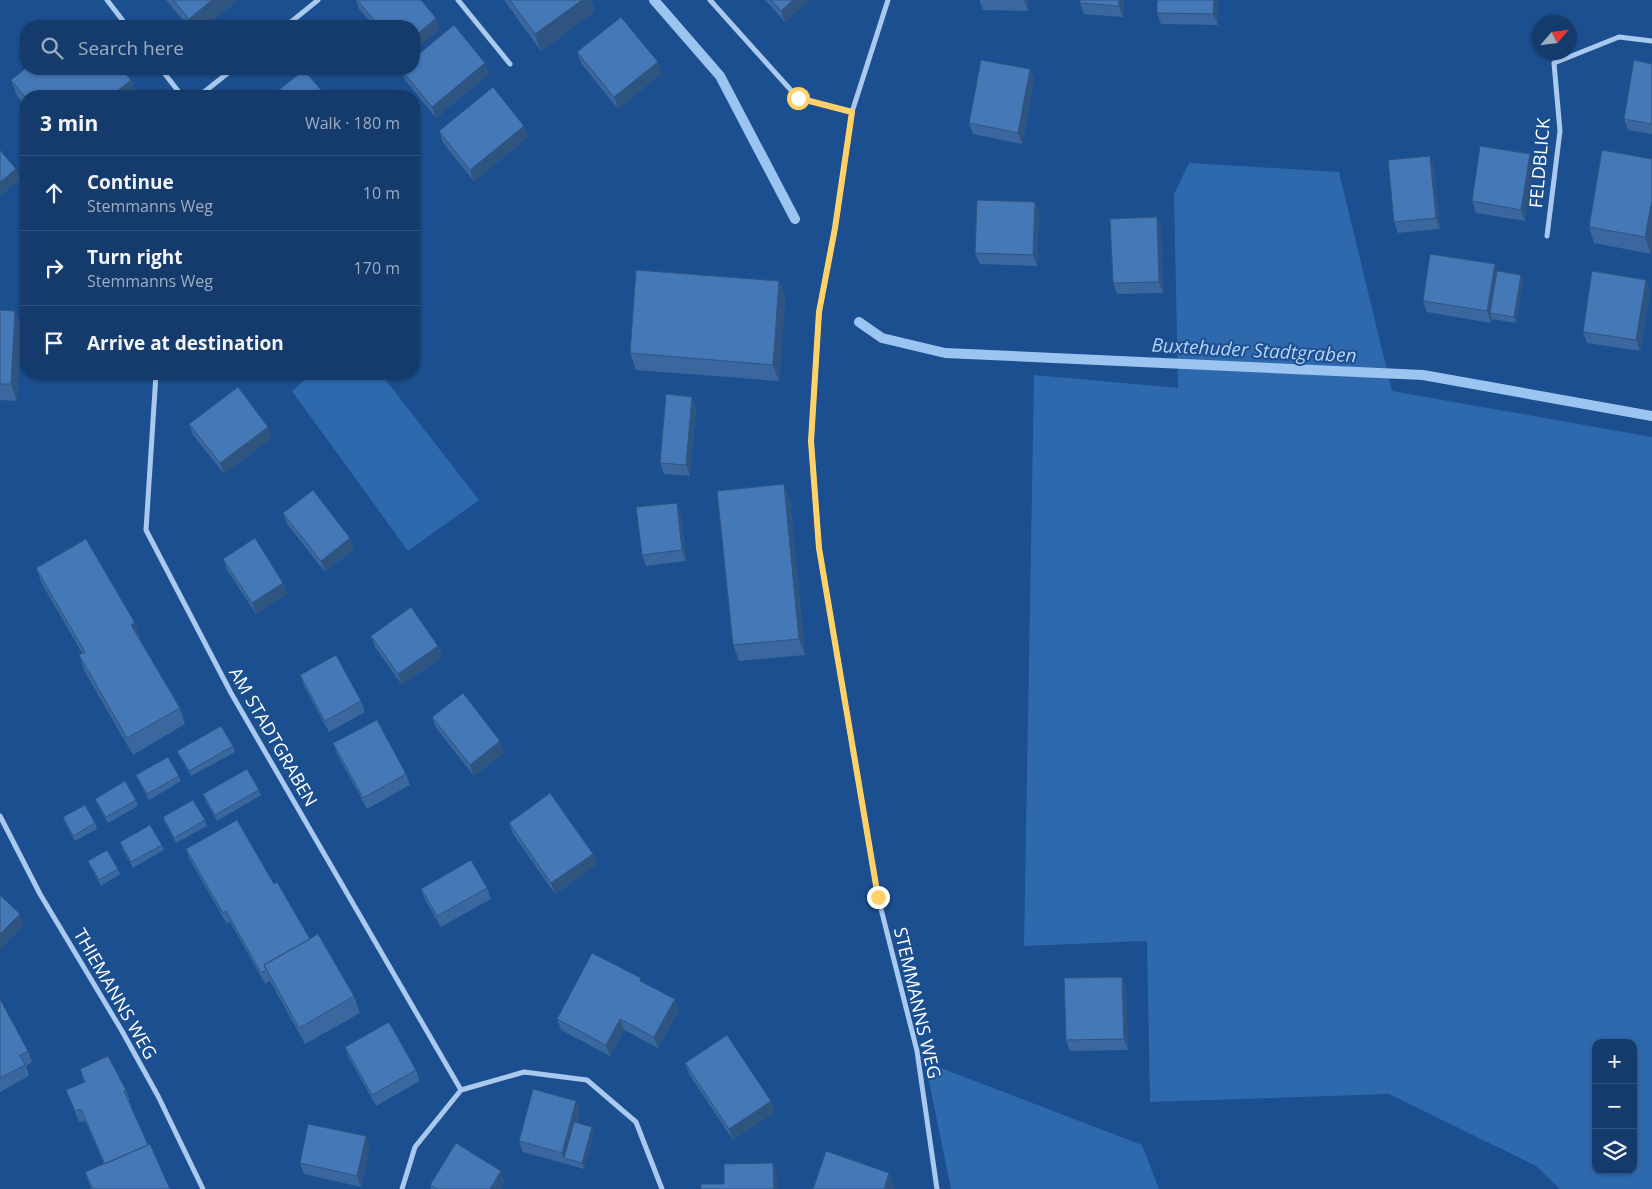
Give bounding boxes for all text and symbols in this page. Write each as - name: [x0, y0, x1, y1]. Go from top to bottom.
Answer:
- north arrow: [1532, 15, 1577, 60]
- search box: [20, 20, 420, 75]
- icon: search: [38, 34, 66, 62]
- text: Search here: [78, 35, 184, 61]
- route start: [787, 87, 810, 110]
- text: 3 min: [40, 109, 98, 137]
- text: Walk · 180 m: [305, 112, 400, 134]
- street label: FELDBLICK: [1523, 116, 1555, 209]
- text: Continue: [87, 169, 174, 195]
- icon: ahead: [40, 179, 68, 207]
- text: 10 m: [363, 182, 400, 204]
- text: Stemmanns Weg: [87, 195, 213, 217]
- text: Turn right: [87, 244, 182, 270]
- icon: right: [40, 254, 68, 282]
- text: 170 m: [354, 257, 400, 279]
- text: Stemmanns Weg: [87, 270, 213, 292]
- icon: arrive: [40, 329, 68, 357]
- text: Arrive at destination: [87, 330, 284, 356]
- water label: Buxtehuder Stadtgraben: [1151, 332, 1357, 368]
- street label: AM STADTGRABEN: [224, 662, 324, 811]
- route end: [867, 886, 890, 909]
- street label: THIEMANNS WEG: [69, 924, 163, 1063]
- street label: STEMMANNS WEG: [889, 925, 947, 1081]
- map controls: [1592, 1039, 1637, 1174]
- button: +: [1592, 1039, 1637, 1084]
- button: −: [1592, 1084, 1637, 1129]
- button: layers: [1592, 1129, 1637, 1174]

